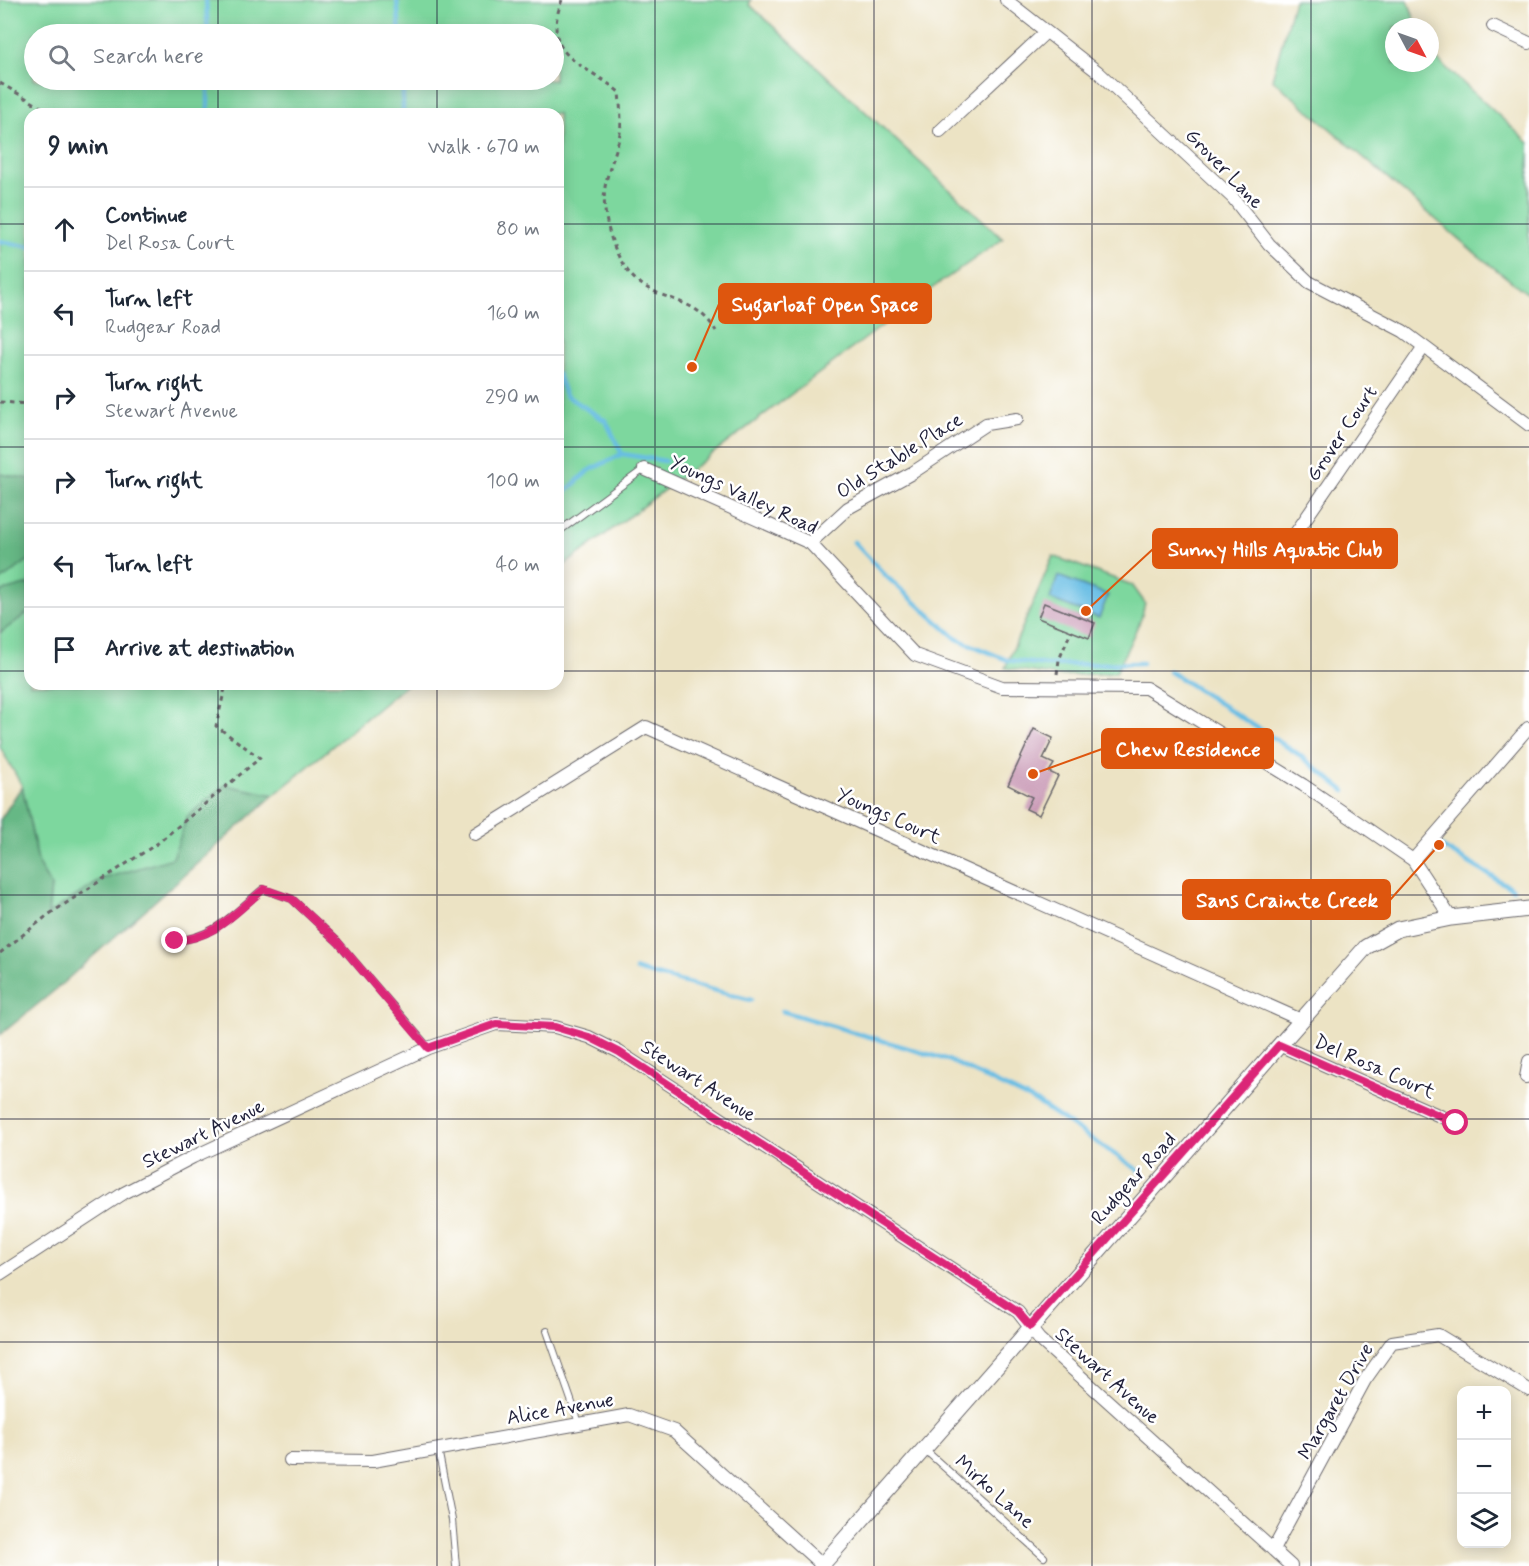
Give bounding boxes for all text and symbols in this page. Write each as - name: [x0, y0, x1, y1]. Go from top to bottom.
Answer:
- north arrow: [1385, 18, 1439, 72]
- search box: [24, 24, 564, 90]
- icon: search: [45, 41, 78, 74]
- text: Search here: [93, 43, 204, 71]
- street label: Grover Lane: [1179, 123, 1269, 215]
- text: 9 min: [48, 130, 109, 164]
- text: Walk · 670 m: [428, 134, 540, 161]
- text: Continue: [105, 202, 187, 230]
- icon: ahead: [48, 213, 81, 246]
- text: 80 m: [496, 216, 540, 243]
- text: Del Rosa Court: [105, 230, 235, 257]
- callout: Sugarloaf Open Space: [719, 284, 931, 323]
- text: Turn left: [105, 286, 193, 314]
- text: Sugarloaf Open Space: [731, 291, 919, 321]
- icon: left: [48, 297, 81, 330]
- text: 160 m: [487, 300, 540, 327]
- text: Rudgear Road: [105, 314, 221, 341]
- text: Turn right: [105, 370, 203, 398]
- icon: right: [48, 381, 81, 414]
- street label: Grover Court: [1300, 381, 1384, 487]
- text: 290 m: [485, 384, 540, 411]
- text: Stewart Avenue: [105, 398, 238, 425]
- street label: Old Stable Place: [832, 407, 968, 506]
- street label: Youngs Valley Road: [664, 449, 822, 543]
- icon: right: [48, 465, 81, 498]
- text: Turn right: [105, 467, 203, 495]
- text: 100 m: [486, 468, 540, 495]
- callout: Sunny Hills Aquatic Club: [1153, 529, 1397, 568]
- text: Sunny Hills Aquatic Club: [1168, 536, 1382, 564]
- icon: left: [48, 549, 81, 582]
- text: Turn left: [105, 551, 193, 579]
- text: 40 m: [496, 552, 540, 579]
- icon: arrive: [48, 633, 81, 666]
- text: Arrive at destination: [105, 635, 295, 663]
- callout: Chew Residence: [1102, 729, 1273, 768]
- text: Chew Residence: [1115, 736, 1261, 764]
- street label: Youngs Court: [831, 781, 945, 852]
- callout: Sans Crainte Creek: [1183, 880, 1390, 919]
- text: Sans Crainte Creek: [1196, 887, 1378, 915]
- route end: [161, 927, 187, 953]
- street label: Del Rosa Court: [1310, 1029, 1439, 1106]
- street label: Stewart Avenue: [635, 1034, 761, 1129]
- street label: Stewart Avenue: [138, 1093, 269, 1176]
- route start: [1442, 1109, 1468, 1135]
- street label: Rudgear Road: [1085, 1127, 1184, 1232]
- street label: Stewart Avenue: [1049, 1322, 1165, 1431]
- street label: Margaret Drive: [1292, 1338, 1381, 1466]
- map controls: [1457, 1386, 1511, 1548]
- button: +: [1457, 1386, 1511, 1440]
- street label: Alice Avenue: [505, 1387, 616, 1432]
- button: −: [1457, 1440, 1511, 1494]
- street label: Mirko Lane: [948, 1449, 1040, 1535]
- button: layers: [1457, 1494, 1511, 1548]

